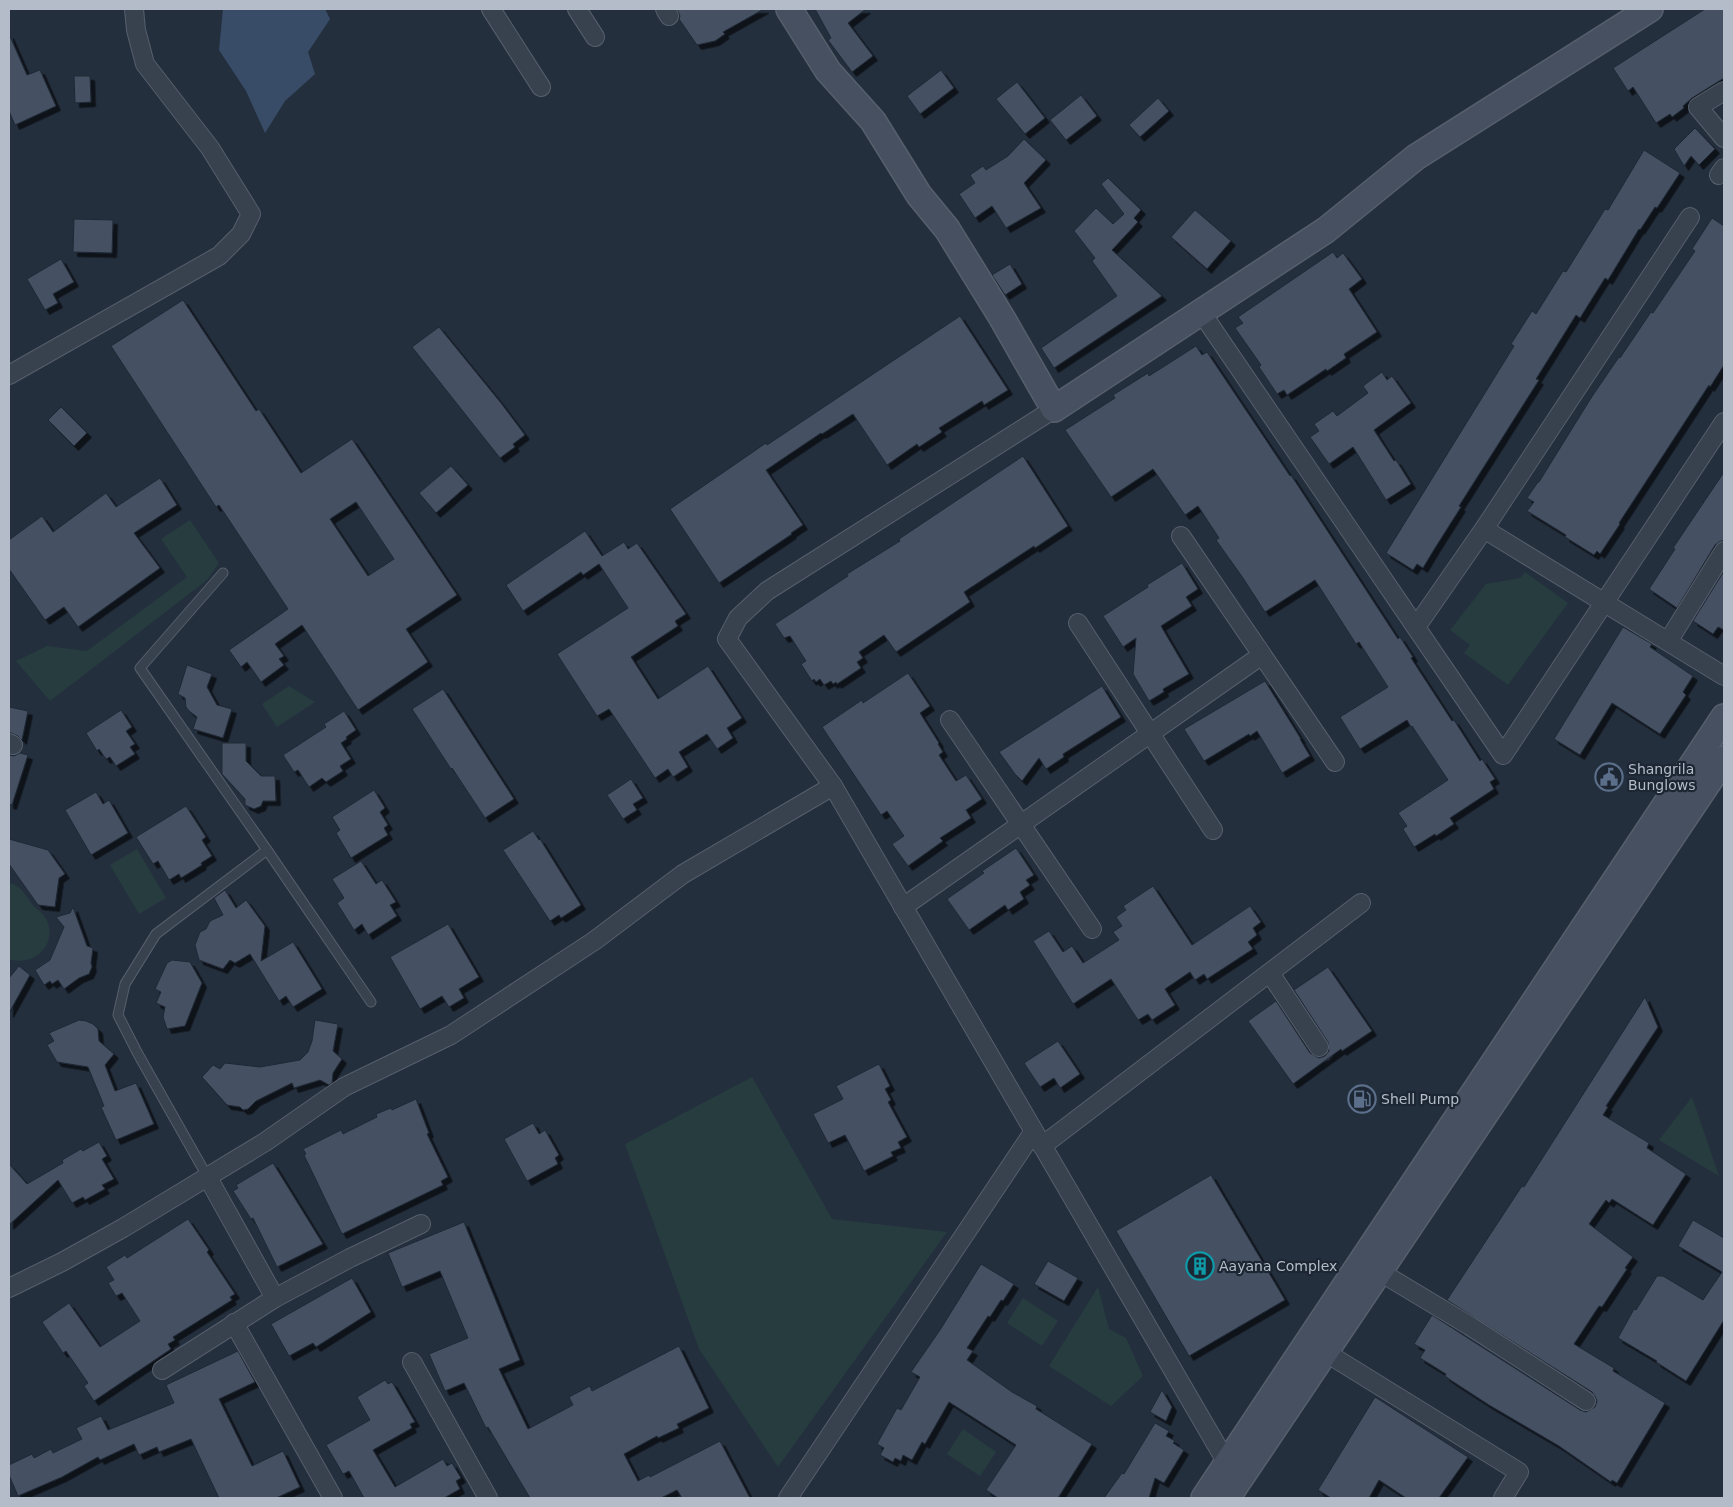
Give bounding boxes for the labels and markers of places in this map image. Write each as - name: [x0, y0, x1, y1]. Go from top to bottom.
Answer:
- place label: Shangrila Bunglows: [1628, 761, 1695, 793]
- public building icon: Shangrila Bunglows: [1594, 762, 1624, 792]
- fuel station icon: Shell Pump: [1347, 1084, 1377, 1114]
- place label: Shell Pump: [1381, 1091, 1459, 1107]
- building icon: Aayana Complex: [1185, 1251, 1215, 1281]
- place label: Aayana Complex: [1219, 1258, 1337, 1274]

